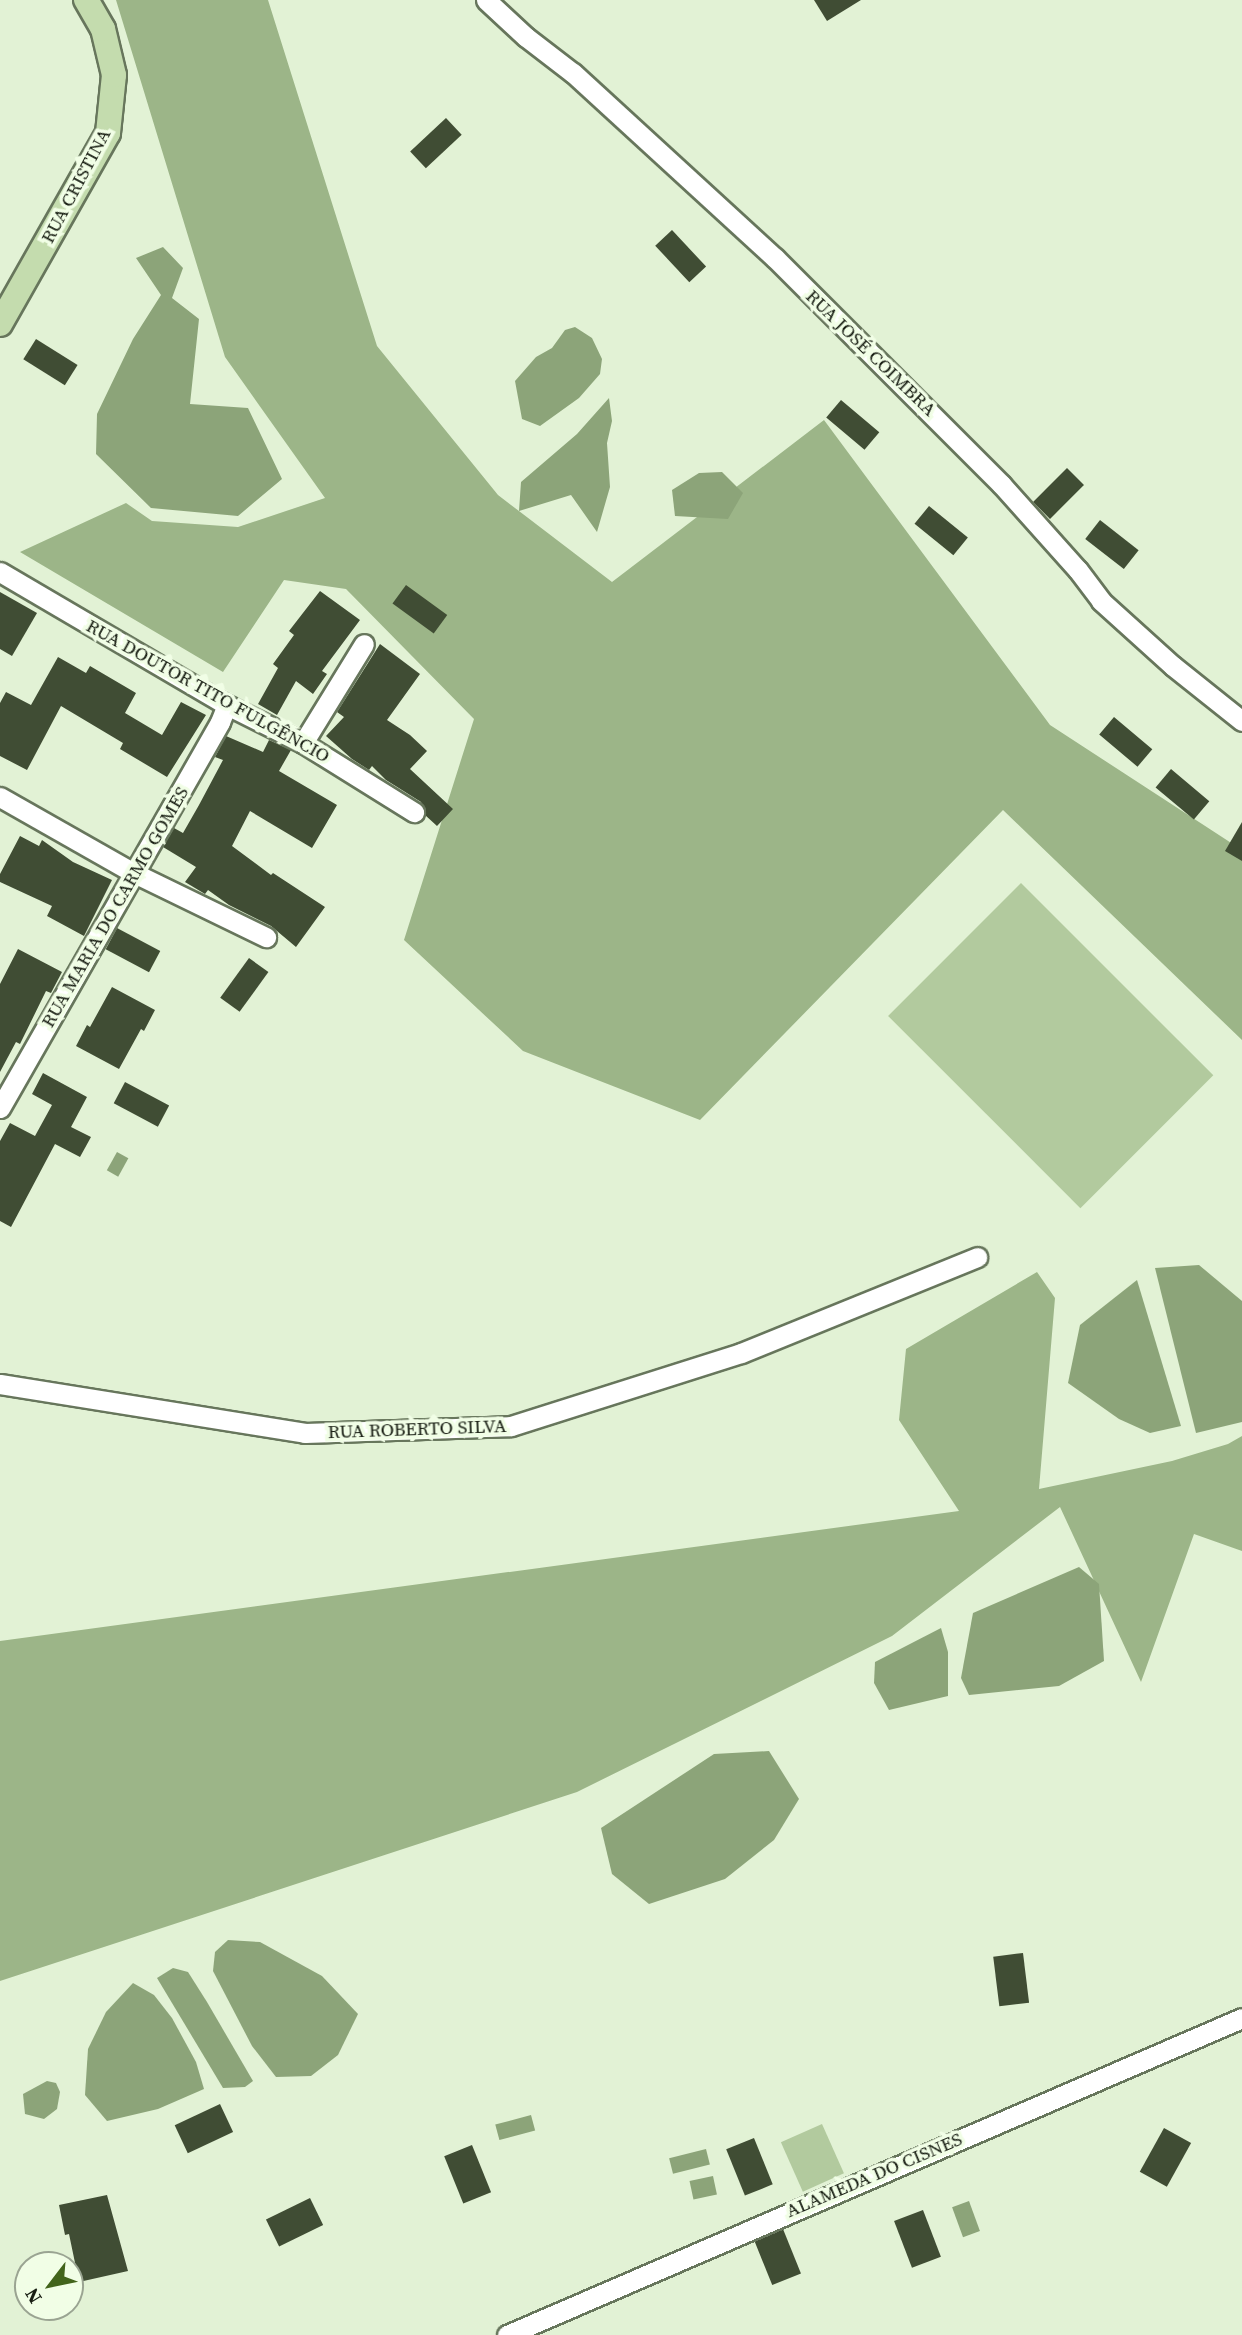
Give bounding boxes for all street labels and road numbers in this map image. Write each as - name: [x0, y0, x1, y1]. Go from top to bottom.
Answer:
- street label: RUA CRISTINA: [36, 125, 116, 247]
- street label: RUA JOSÉ COIMBRA: [801, 285, 941, 421]
- street label: RUA DOUTOR TITO FULGÊNCIO: [82, 614, 334, 768]
- street label: RUA MARIA DO CARMO GOMES: [36, 782, 194, 1032]
- street label: RUA ROBERTO SILVA: [327, 1414, 507, 1444]
- street label: ALAMEDA DO CISNES: [782, 2128, 966, 2222]

